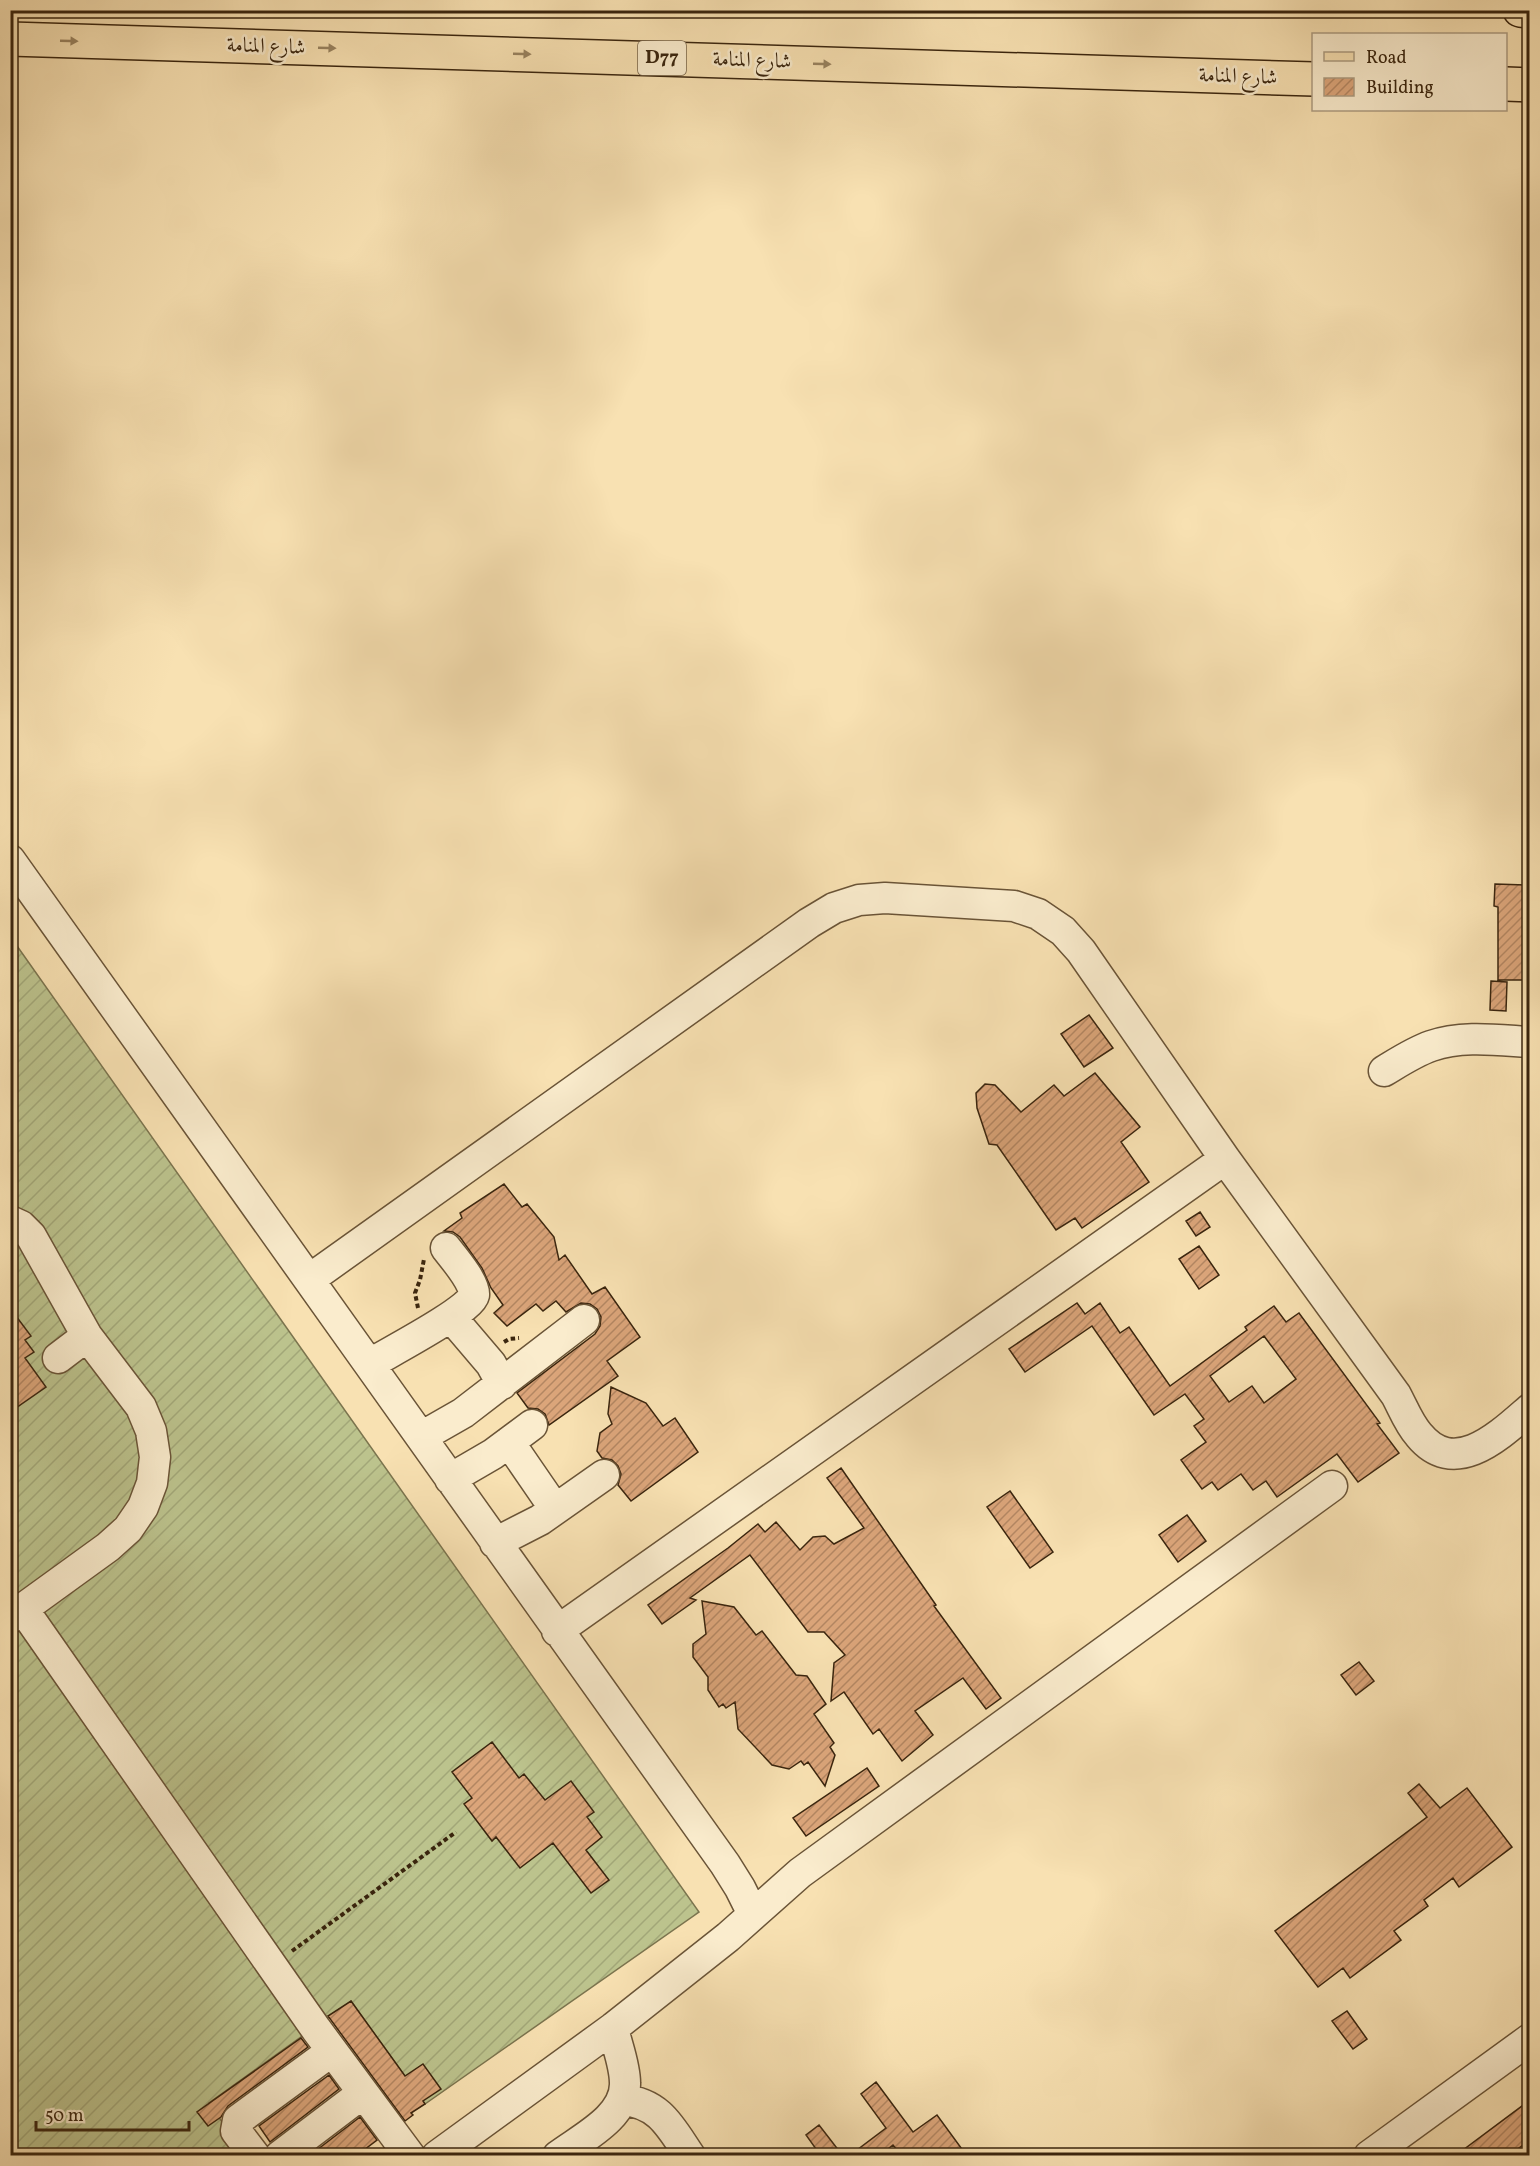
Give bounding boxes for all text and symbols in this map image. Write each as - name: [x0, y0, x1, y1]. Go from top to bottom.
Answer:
- street label: شارع المنامة: [226, 31, 306, 65]
- legend: [1312, 33, 1507, 111]
- one-way arrow: [59, 36, 78, 46]
- road number: D77: [638, 41, 686, 75]
- one-way arrow: [317, 44, 336, 53]
- street label: شارع المنامة: [712, 45, 792, 79]
- text: Road: [1366, 46, 1407, 71]
- one-way arrow: [512, 49, 531, 59]
- one-way arrow: [812, 59, 831, 68]
- street label: شارع المنامة: [1198, 61, 1278, 95]
- text: Building: [1366, 76, 1434, 101]
- scale bar: [36, 2094, 189, 2132]
- text: 50 m: [45, 2104, 84, 2129]

